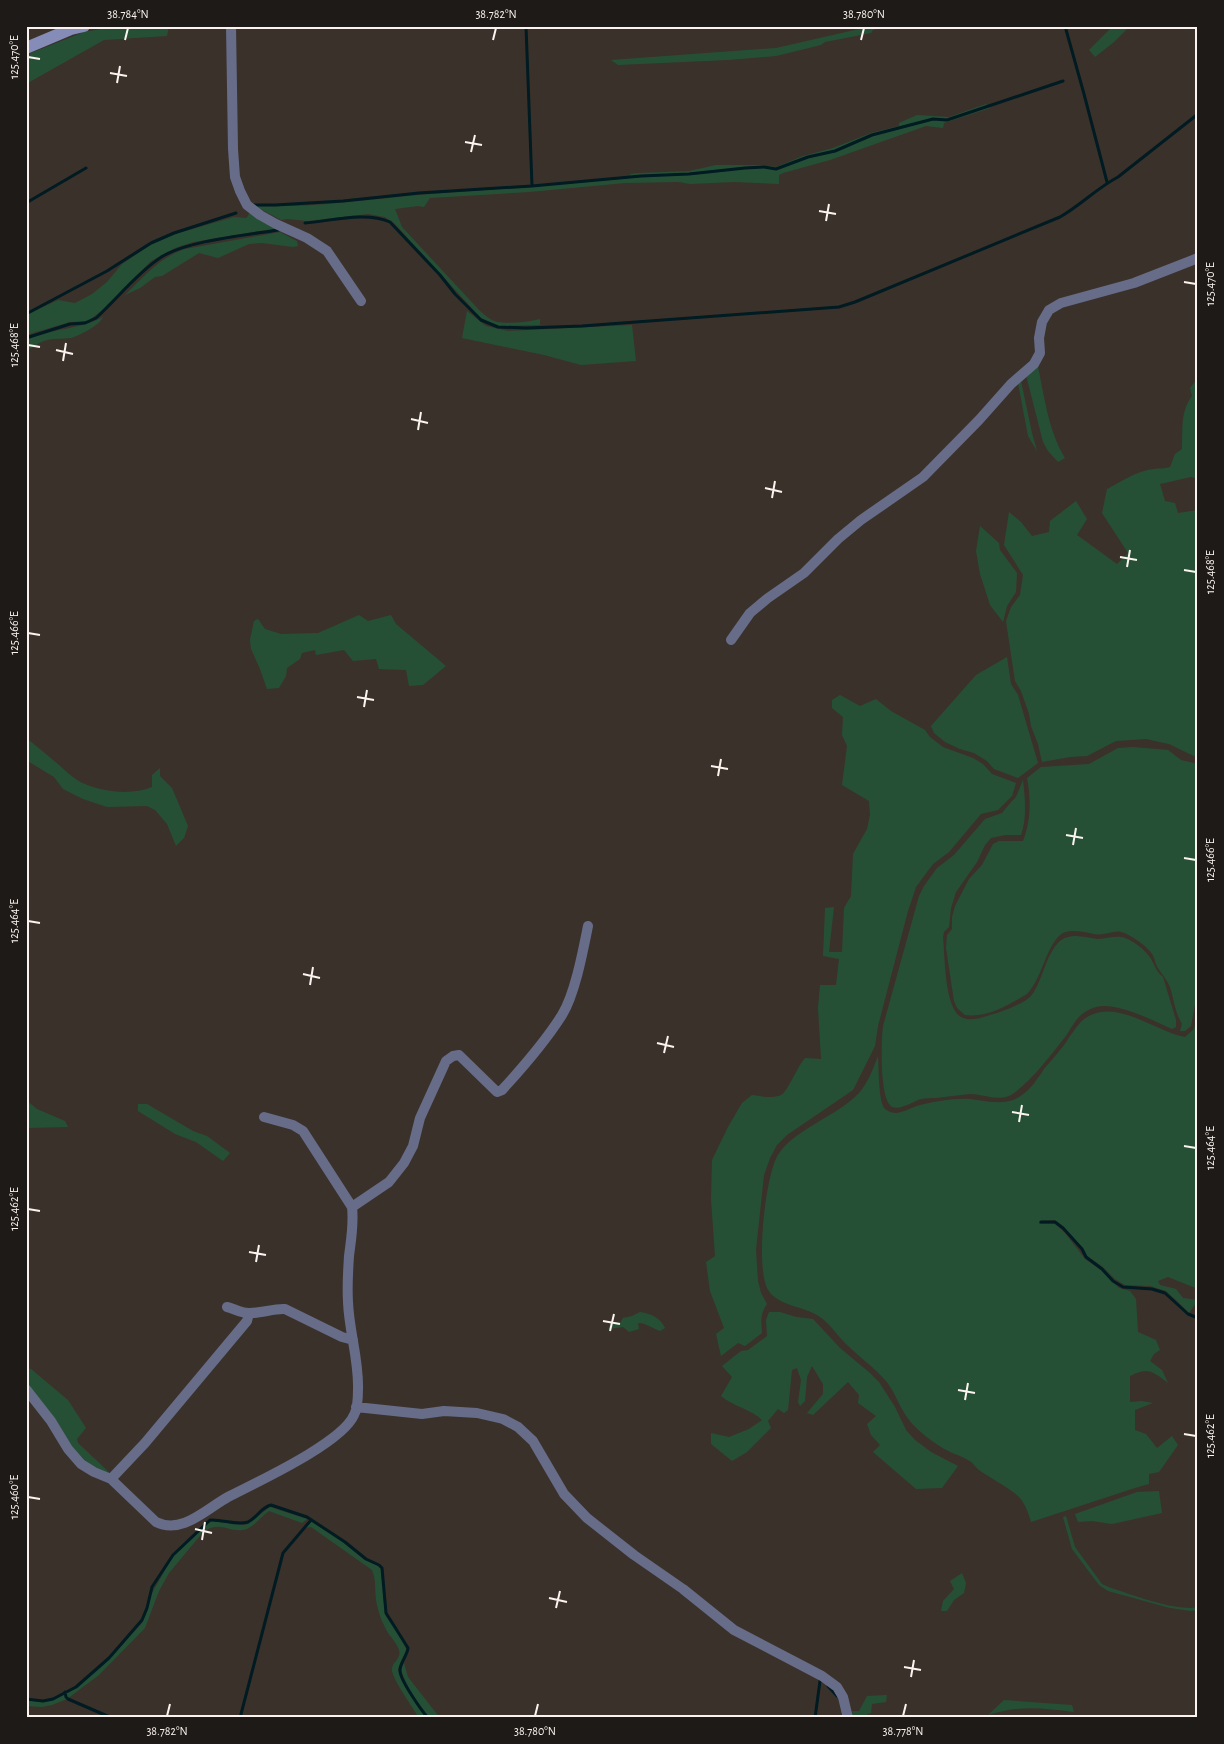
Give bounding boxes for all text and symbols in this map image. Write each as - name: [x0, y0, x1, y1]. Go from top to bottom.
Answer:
- text: 38.784°N: [107, 8, 149, 20]
- text: 38.782°N: [475, 8, 517, 20]
- text: 38.780°N: [843, 8, 885, 20]
- text: 125.470°E: [8, 35, 20, 79]
- text: 125.470°E: [1204, 262, 1216, 306]
- text: 125.468°E: [8, 323, 20, 367]
- text: 125.468°E: [1204, 550, 1216, 594]
- text: 125.466°E: [8, 611, 20, 655]
- text: 125.466°E: [1204, 838, 1216, 882]
- text: 125.464°E: [8, 899, 20, 943]
- text: 125.464°E: [1204, 1126, 1216, 1170]
- text: 125.462°E: [8, 1187, 20, 1231]
- text: 125.462°E: [1204, 1414, 1216, 1458]
- text: 125.460°E: [8, 1475, 20, 1519]
- text: 38.782°N: [146, 1725, 188, 1737]
- text: 38.780°N: [514, 1725, 556, 1737]
- text: 38.778°N: [883, 1725, 923, 1737]

